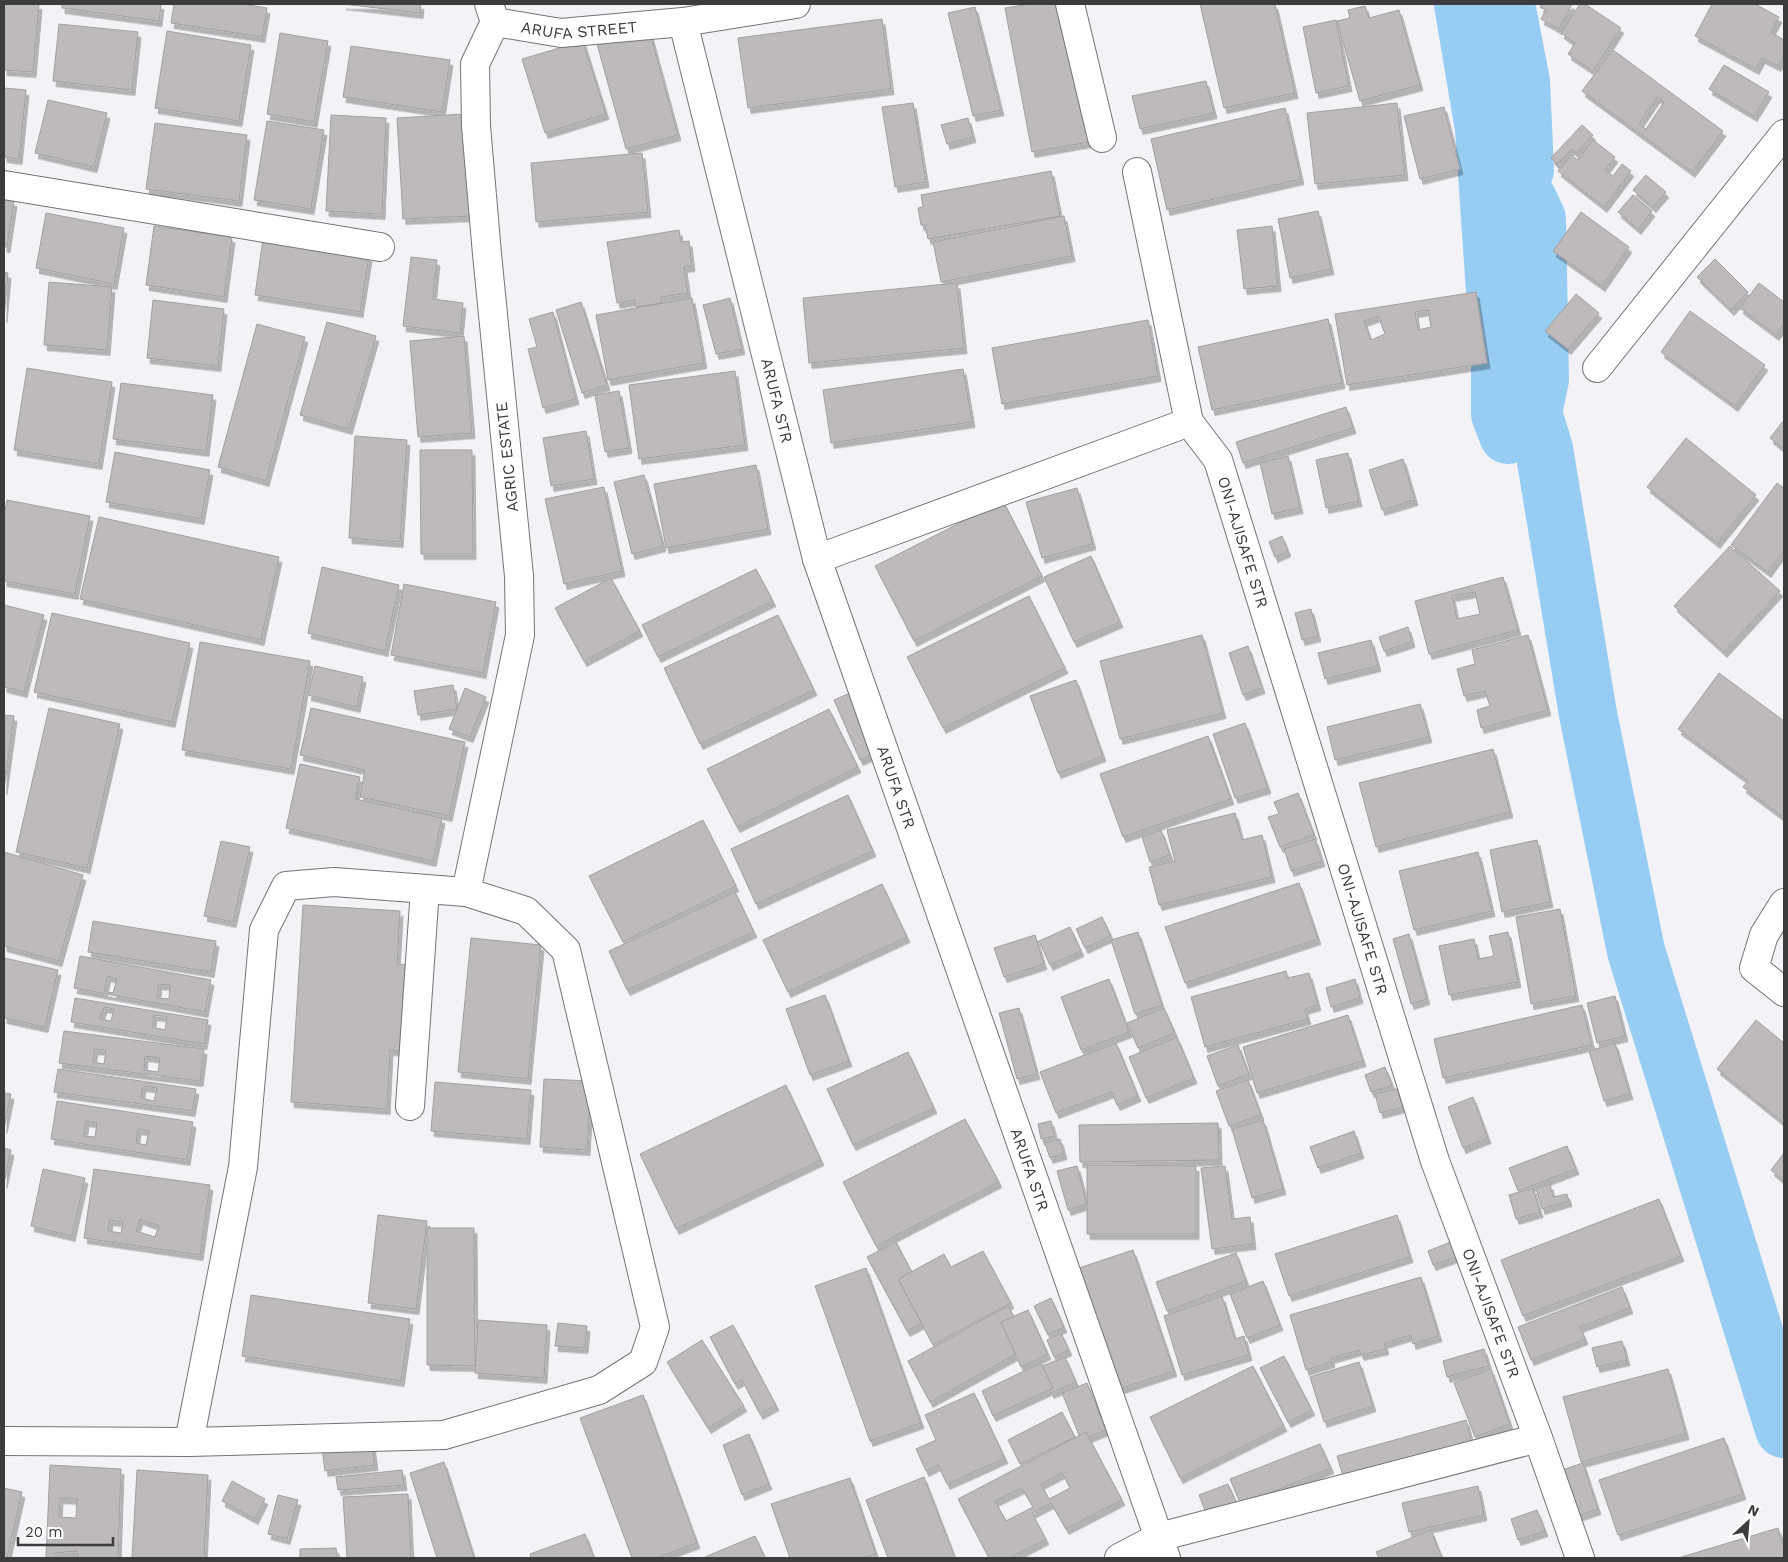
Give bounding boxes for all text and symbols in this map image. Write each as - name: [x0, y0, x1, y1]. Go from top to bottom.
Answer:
- street label: ARUFA STREET: [520, 17, 638, 43]
- street label: ARUFA STR: [758, 356, 797, 445]
- street label: AGRIC ESTATE: [492, 401, 522, 513]
- street label: ONI-AJISAFE STR: [1214, 474, 1273, 610]
- street label: ARUFA STR: [873, 743, 920, 831]
- street label: ONI-AJISAFE STR: [1334, 861, 1392, 997]
- street label: ARUFA STR: [1007, 1125, 1053, 1213]
- street label: ONI-AJISAFE STR: [1459, 1245, 1524, 1380]
- north arrow: [1723, 1497, 1773, 1547]
- text: N: [1746, 1501, 1762, 1520]
- scale bar: [18, 1514, 112, 1546]
- text: 20 m: [25, 1523, 63, 1541]

